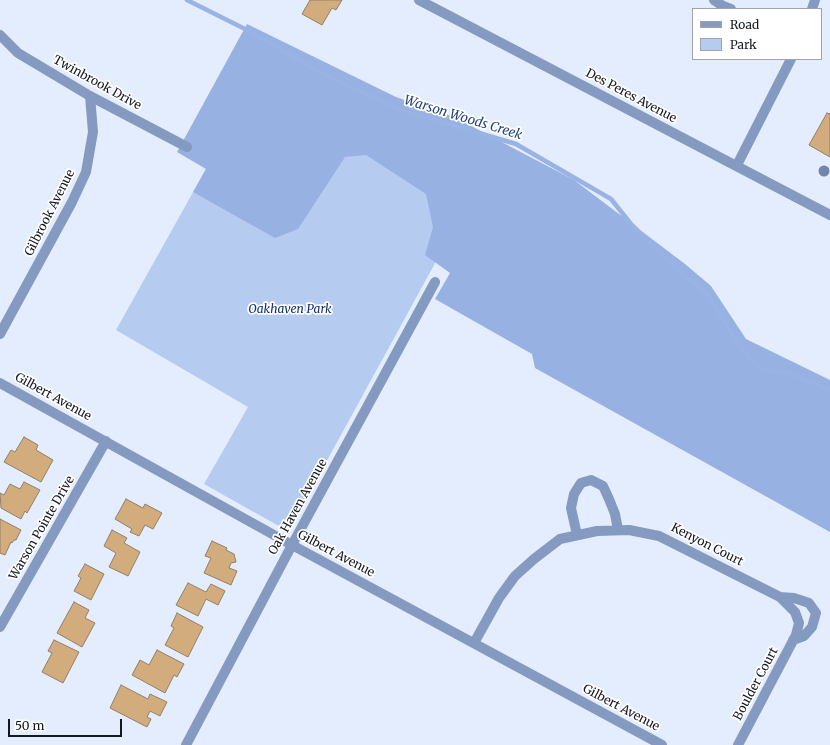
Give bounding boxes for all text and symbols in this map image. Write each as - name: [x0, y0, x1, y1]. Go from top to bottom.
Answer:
- legend: [692, 8, 822, 60]
- text: Road: [730, 17, 759, 32]
- text: Park: [730, 37, 757, 52]
- street label: Twinbrook Drive: [50, 53, 144, 113]
- street label: Des Peres Avenue: [583, 66, 679, 126]
- water label: Warson Woods Creek: [402, 93, 524, 143]
- street label: Gilbrook Avenue: [22, 167, 78, 259]
- park label: Oakhaven Park: [248, 303, 332, 317]
- street label: Gilbert Avenue: [12, 370, 94, 424]
- street label: Oak Haven Avenue: [266, 457, 330, 557]
- street label: Warson Pointe Drive: [6, 473, 78, 583]
- street label: Kenyon Court: [668, 521, 746, 569]
- street label: Gilbert Avenue: [295, 528, 377, 580]
- street label: Boulder Court: [731, 645, 781, 723]
- street label: Gilbert Avenue: [580, 682, 662, 734]
- scale bar: [10, 711, 124, 737]
- text: 50 m: [15, 718, 44, 733]

